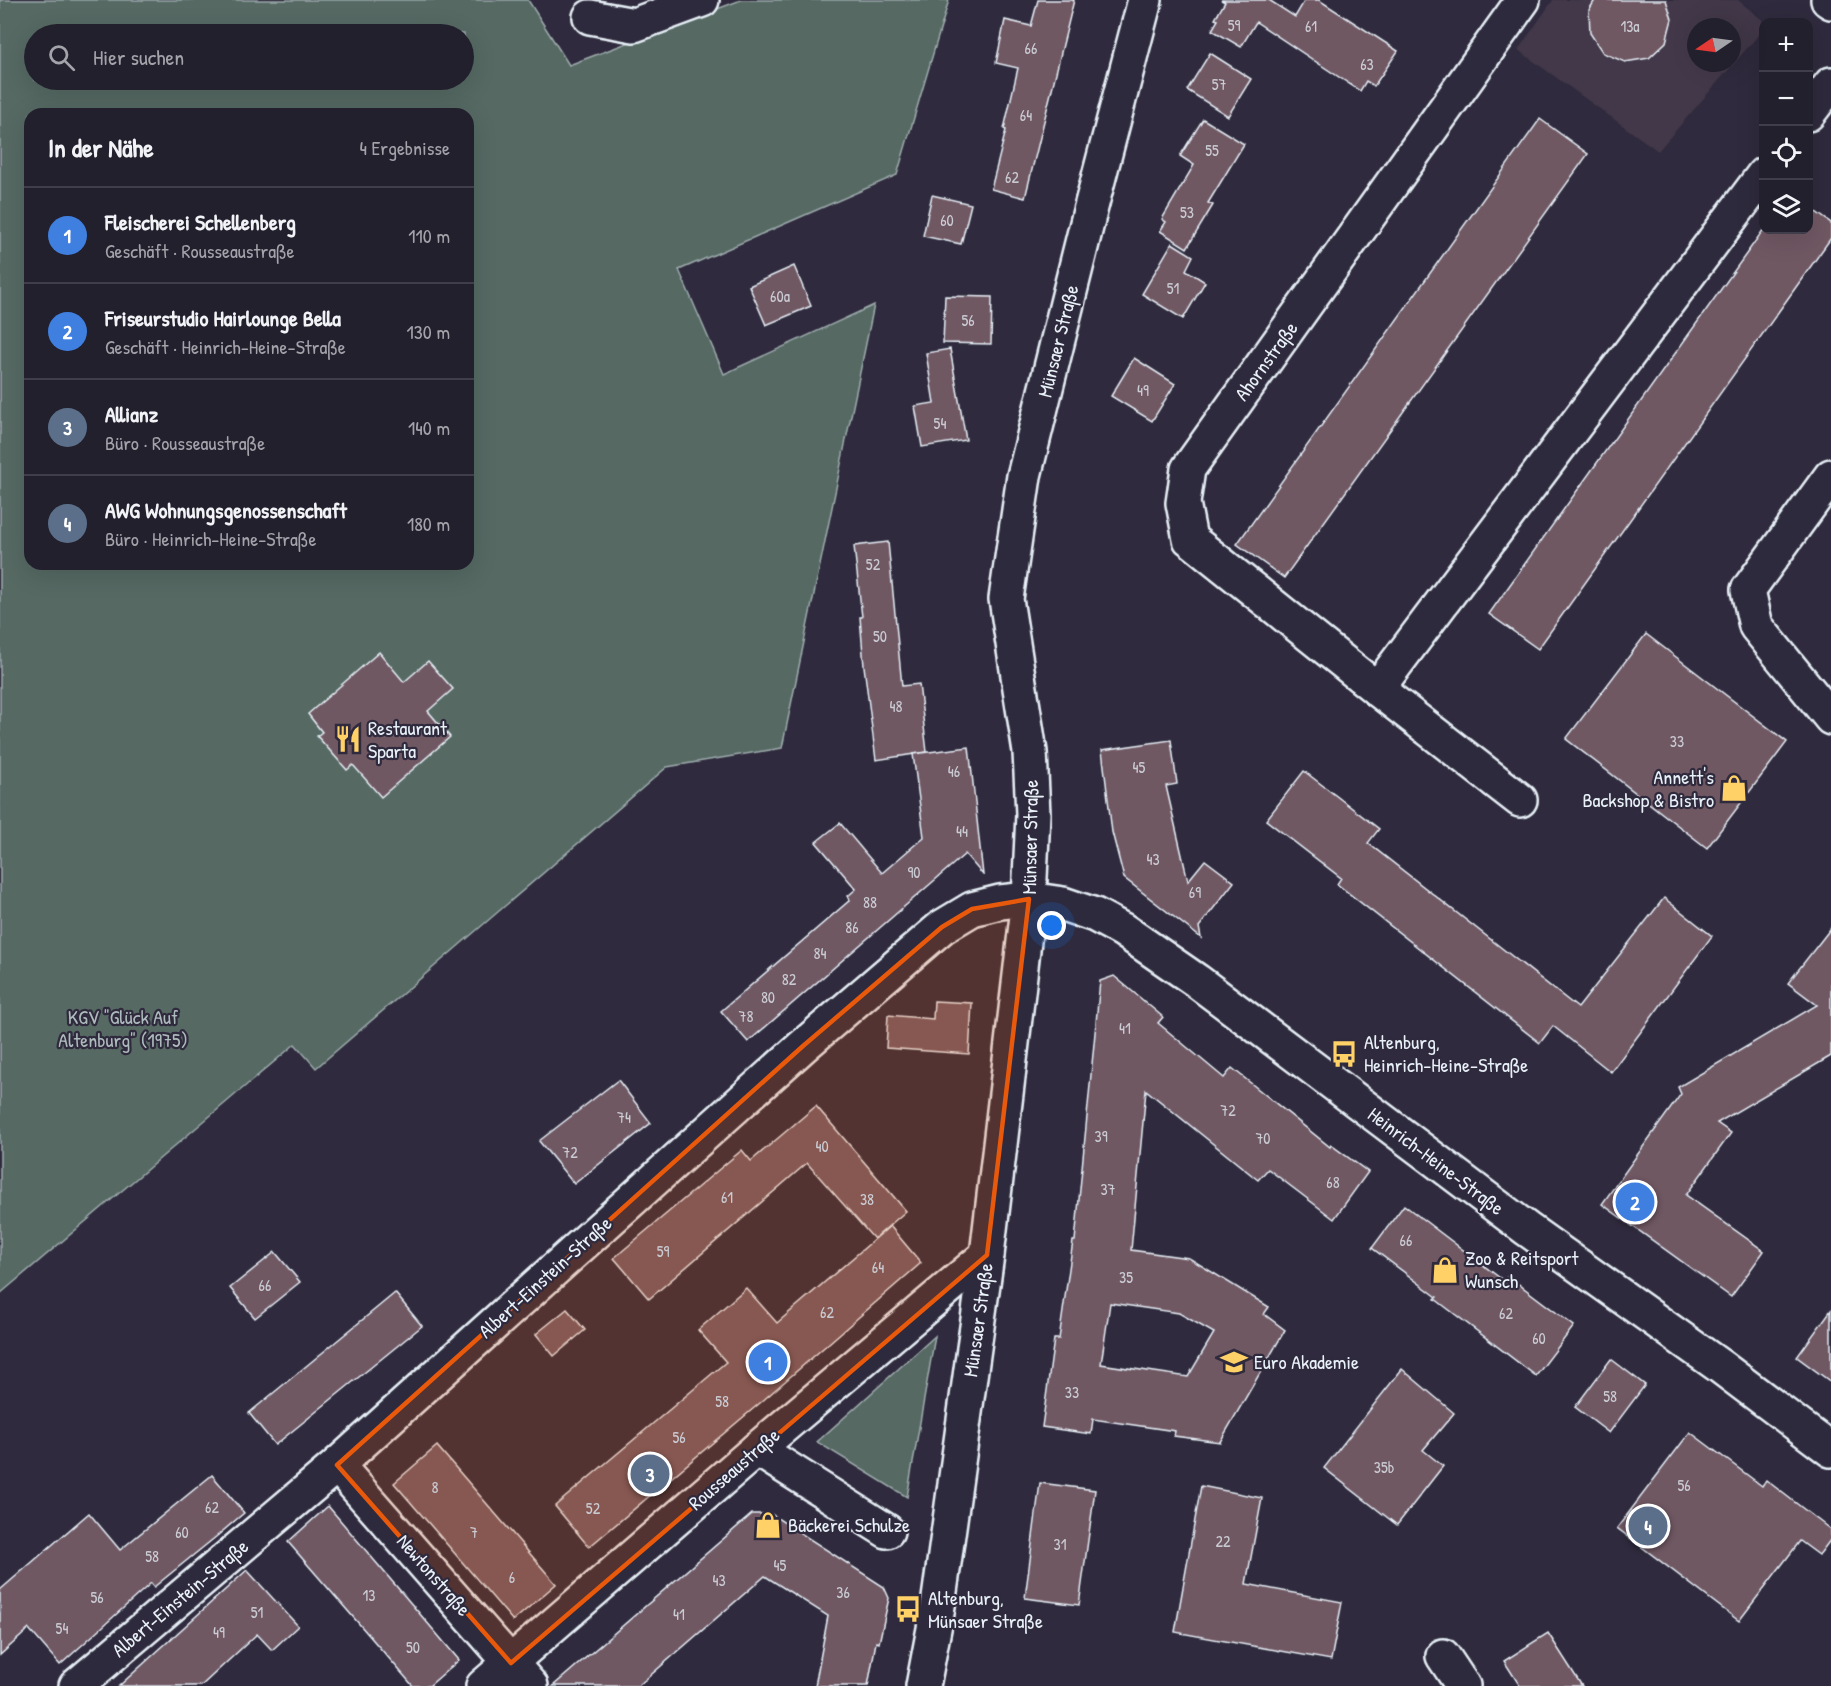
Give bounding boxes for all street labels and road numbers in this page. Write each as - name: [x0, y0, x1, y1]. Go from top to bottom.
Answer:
- street label: Münsaer Straße: [1031, 282, 1085, 400]
- street label: Ahornstraße: [1228, 316, 1303, 406]
- street label: Münsaer Straße: [1015, 779, 1044, 895]
- street label: Heinrich-Heine-Straße: [1363, 1100, 1510, 1221]
- street label: Albert-Einstein-Straße: [472, 1210, 617, 1344]
- street label: Münsaer Straße: [956, 1261, 999, 1379]
- street label: Rousseaustraße: [682, 1421, 785, 1516]
- street label: Newtonstraße: [391, 1528, 478, 1621]
- street label: Albert-Einstein-Straße: [106, 1532, 254, 1663]

